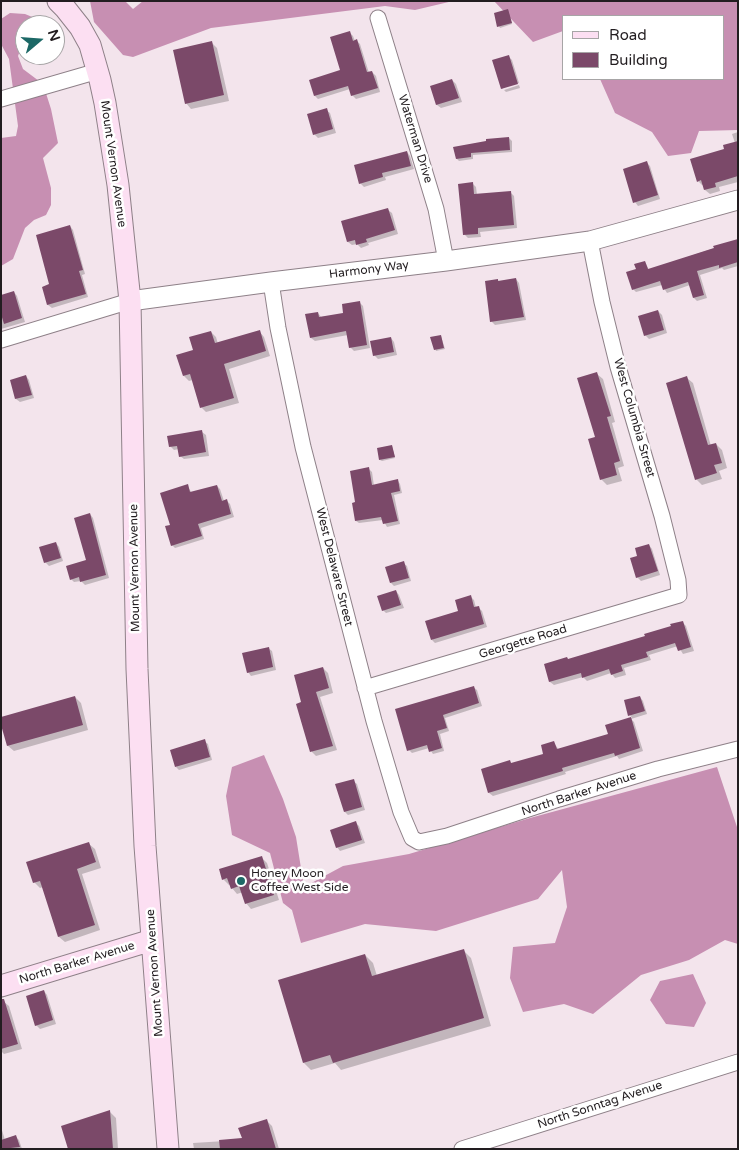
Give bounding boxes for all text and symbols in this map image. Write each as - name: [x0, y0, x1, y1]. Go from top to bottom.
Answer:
- north arrow: [15, 15, 65, 65]
- legend: [562, 15, 724, 80]
- text: Road: [609, 26, 647, 44]
- text: N: [44, 28, 64, 43]
- text: Building: [609, 51, 668, 69]
- street label: Waterman Drive: [395, 93, 435, 185]
- street label: Mount Vernon Avenue: [97, 100, 129, 228]
- street label: Harmony Way: [328, 258, 410, 282]
- street label: West Columbia Street: [610, 357, 658, 479]
- street label: Mount Vernon Avenue: [127, 504, 143, 632]
- street label: West Delaware Street: [312, 506, 356, 628]
- street label: Georgette Road: [477, 622, 569, 662]
- street label: North Barker Avenue: [520, 769, 638, 819]
- place label: Honey Moon Coffee West Side: [251, 867, 348, 895]
- marker: Honey Moon Coffee West Side: [235, 875, 247, 887]
- street label: Mount Vernon Avenue: [143, 909, 167, 1037]
- street label: North Barker Avenue: [18, 939, 136, 987]
- street label: North Sonntag Avenue: [536, 1078, 664, 1132]

